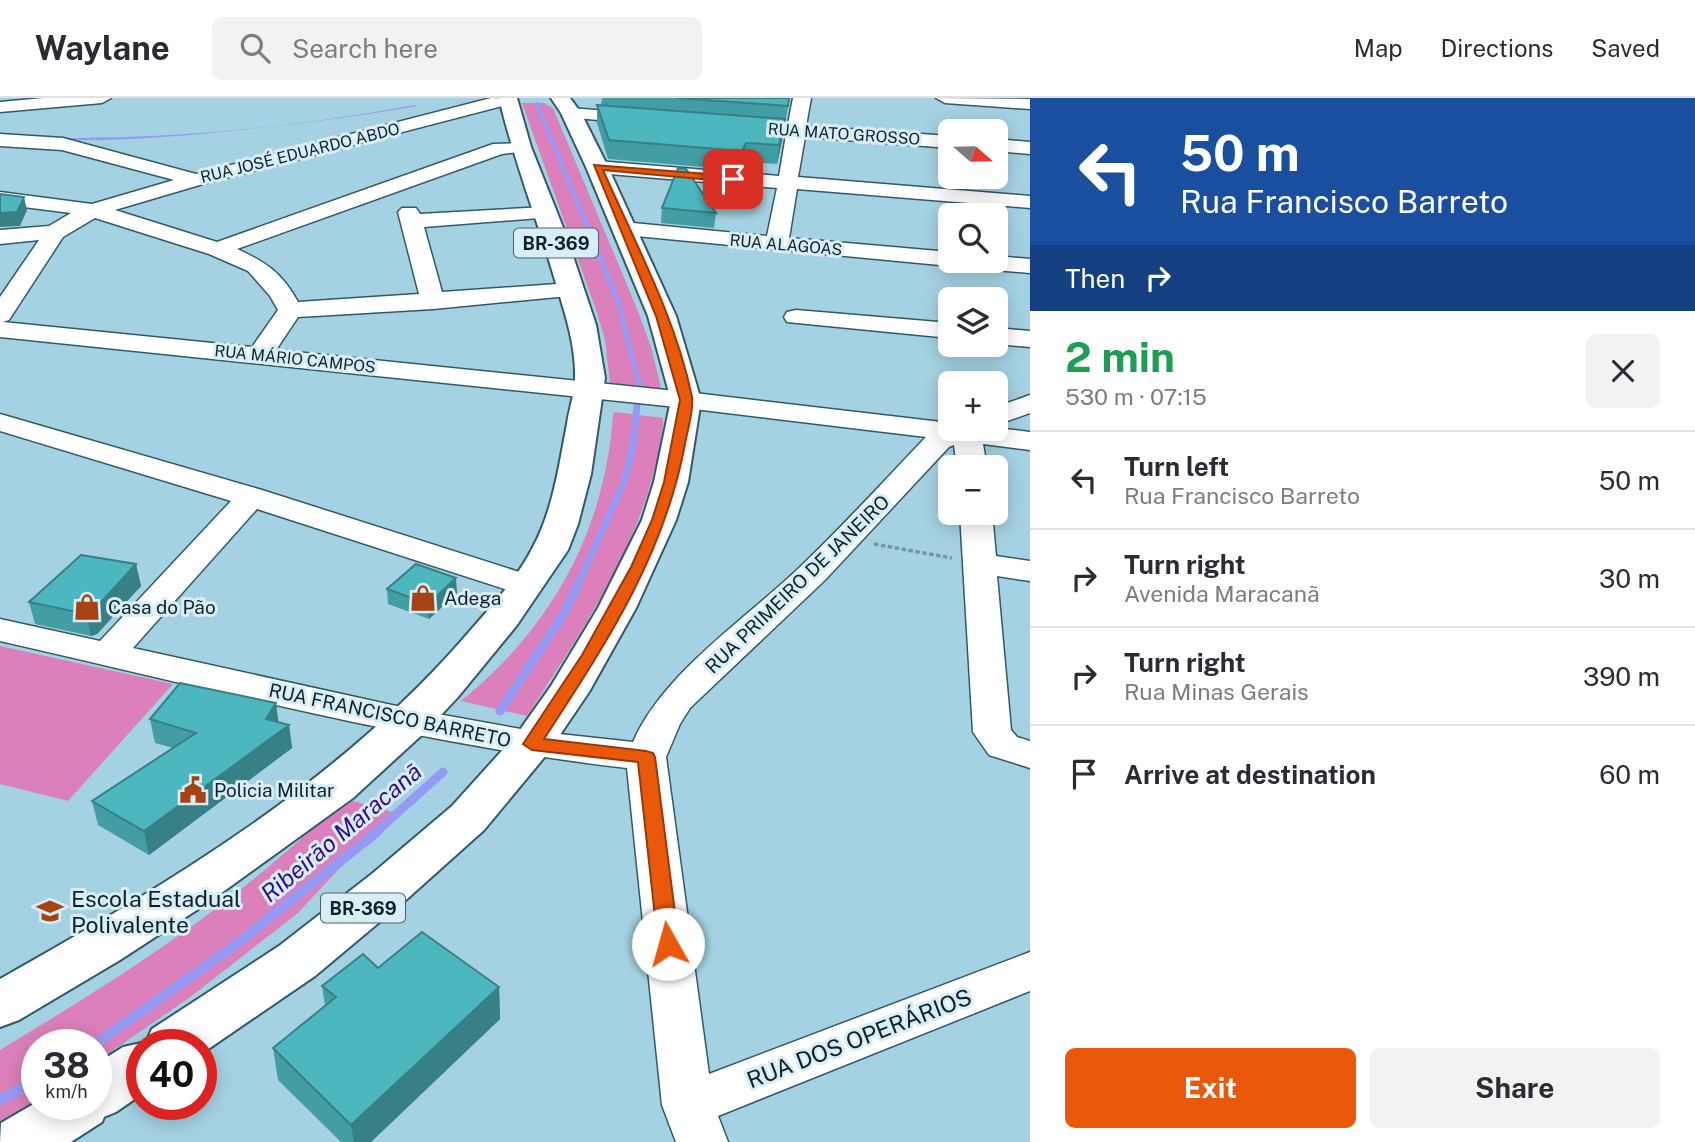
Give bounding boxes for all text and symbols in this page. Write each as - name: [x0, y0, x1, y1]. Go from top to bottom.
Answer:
- search box: [212, 17, 702, 80]
- text: Waylane: [35, 29, 170, 67]
- icon: search: [236, 29, 274, 67]
- text: Search here: [292, 33, 438, 64]
- text: Map: [1354, 34, 1403, 62]
- text: Directions: [1441, 34, 1553, 62]
- text: Saved: [1591, 34, 1660, 62]
- street label: RUA JOSÉ EDUARDO ABDO: [198, 118, 402, 187]
- street label: RUA MATO GROSSO: [767, 119, 921, 149]
- north arrow: [938, 119, 1008, 189]
- map controls: [938, 119, 1008, 525]
- text: 50 m: [1180, 124, 1300, 182]
- icon: left: [1065, 126, 1156, 217]
- pin: [703, 149, 763, 209]
- icon: arrive: [714, 160, 752, 198]
- text: Rua Francisco Barreto: [1180, 183, 1508, 220]
- button: search: [938, 203, 1008, 273]
- road number: BR-369: [514, 228, 598, 258]
- street label: RUA ALAGOAS: [729, 231, 843, 259]
- icon: right: [1139, 259, 1177, 297]
- text: Then: [1065, 263, 1125, 294]
- button: layers: [938, 287, 1008, 357]
- text: 2 min: [1065, 332, 1175, 381]
- button: close: [1586, 334, 1660, 408]
- street label: RUA MÁRIO CAMPOS: [213, 340, 377, 377]
- button: +: [938, 371, 1008, 441]
- text: 530 m · 07:15: [1065, 383, 1207, 410]
- text: Turn left: [1124, 451, 1229, 482]
- button: −: [938, 455, 1008, 525]
- icon: left: [1065, 461, 1103, 499]
- text: 50 m: [1599, 465, 1660, 496]
- text: Rua Francisco Barreto: [1124, 482, 1360, 509]
- street label: RUA PRIMEIRO DE JANEIRO: [701, 490, 893, 678]
- text: Turn right: [1124, 549, 1246, 580]
- icon: right: [1065, 559, 1103, 597]
- text: 30 m: [1599, 563, 1660, 594]
- text: Avenida Maracanã: [1124, 580, 1320, 607]
- shop icon: Adega: [408, 583, 438, 613]
- place label: Adega: [444, 587, 501, 609]
- shop icon: Casa do Pão: [72, 592, 102, 622]
- place label: Casa do Pão: [108, 596, 216, 618]
- text: Turn right: [1124, 647, 1246, 678]
- icon: right: [1065, 657, 1103, 695]
- text: 390 m: [1583, 661, 1660, 692]
- text: Rua Minas Gerais: [1124, 678, 1309, 705]
- street label: RUA FRANCISCO BARRETO: [267, 679, 513, 751]
- icon: arrive: [1065, 755, 1103, 793]
- water label: Ribeirão Maracanã: [255, 757, 427, 907]
- text: Arrive at destination: [1124, 759, 1376, 790]
- text: 60 m: [1599, 759, 1660, 790]
- public building icon: Policia Militar: [178, 775, 208, 805]
- place label: Policia Militar: [214, 779, 334, 801]
- place label: Escola Estadual Polivalente: [71, 885, 241, 938]
- road number: BR-369: [321, 894, 405, 922]
- school or university icon: Escola Estadual Polivalente: [35, 896, 65, 926]
- position arrow: [631, 907, 705, 981]
- street label: RUA DOS OPERÁRIOS: [743, 983, 975, 1093]
- speed limit sign: 40: [126, 1029, 217, 1120]
- text: 38: [43, 1045, 90, 1086]
- button: Exit: [1065, 1048, 1356, 1128]
- button: Share: [1370, 1048, 1660, 1128]
- text: km/h: [45, 1081, 88, 1102]

